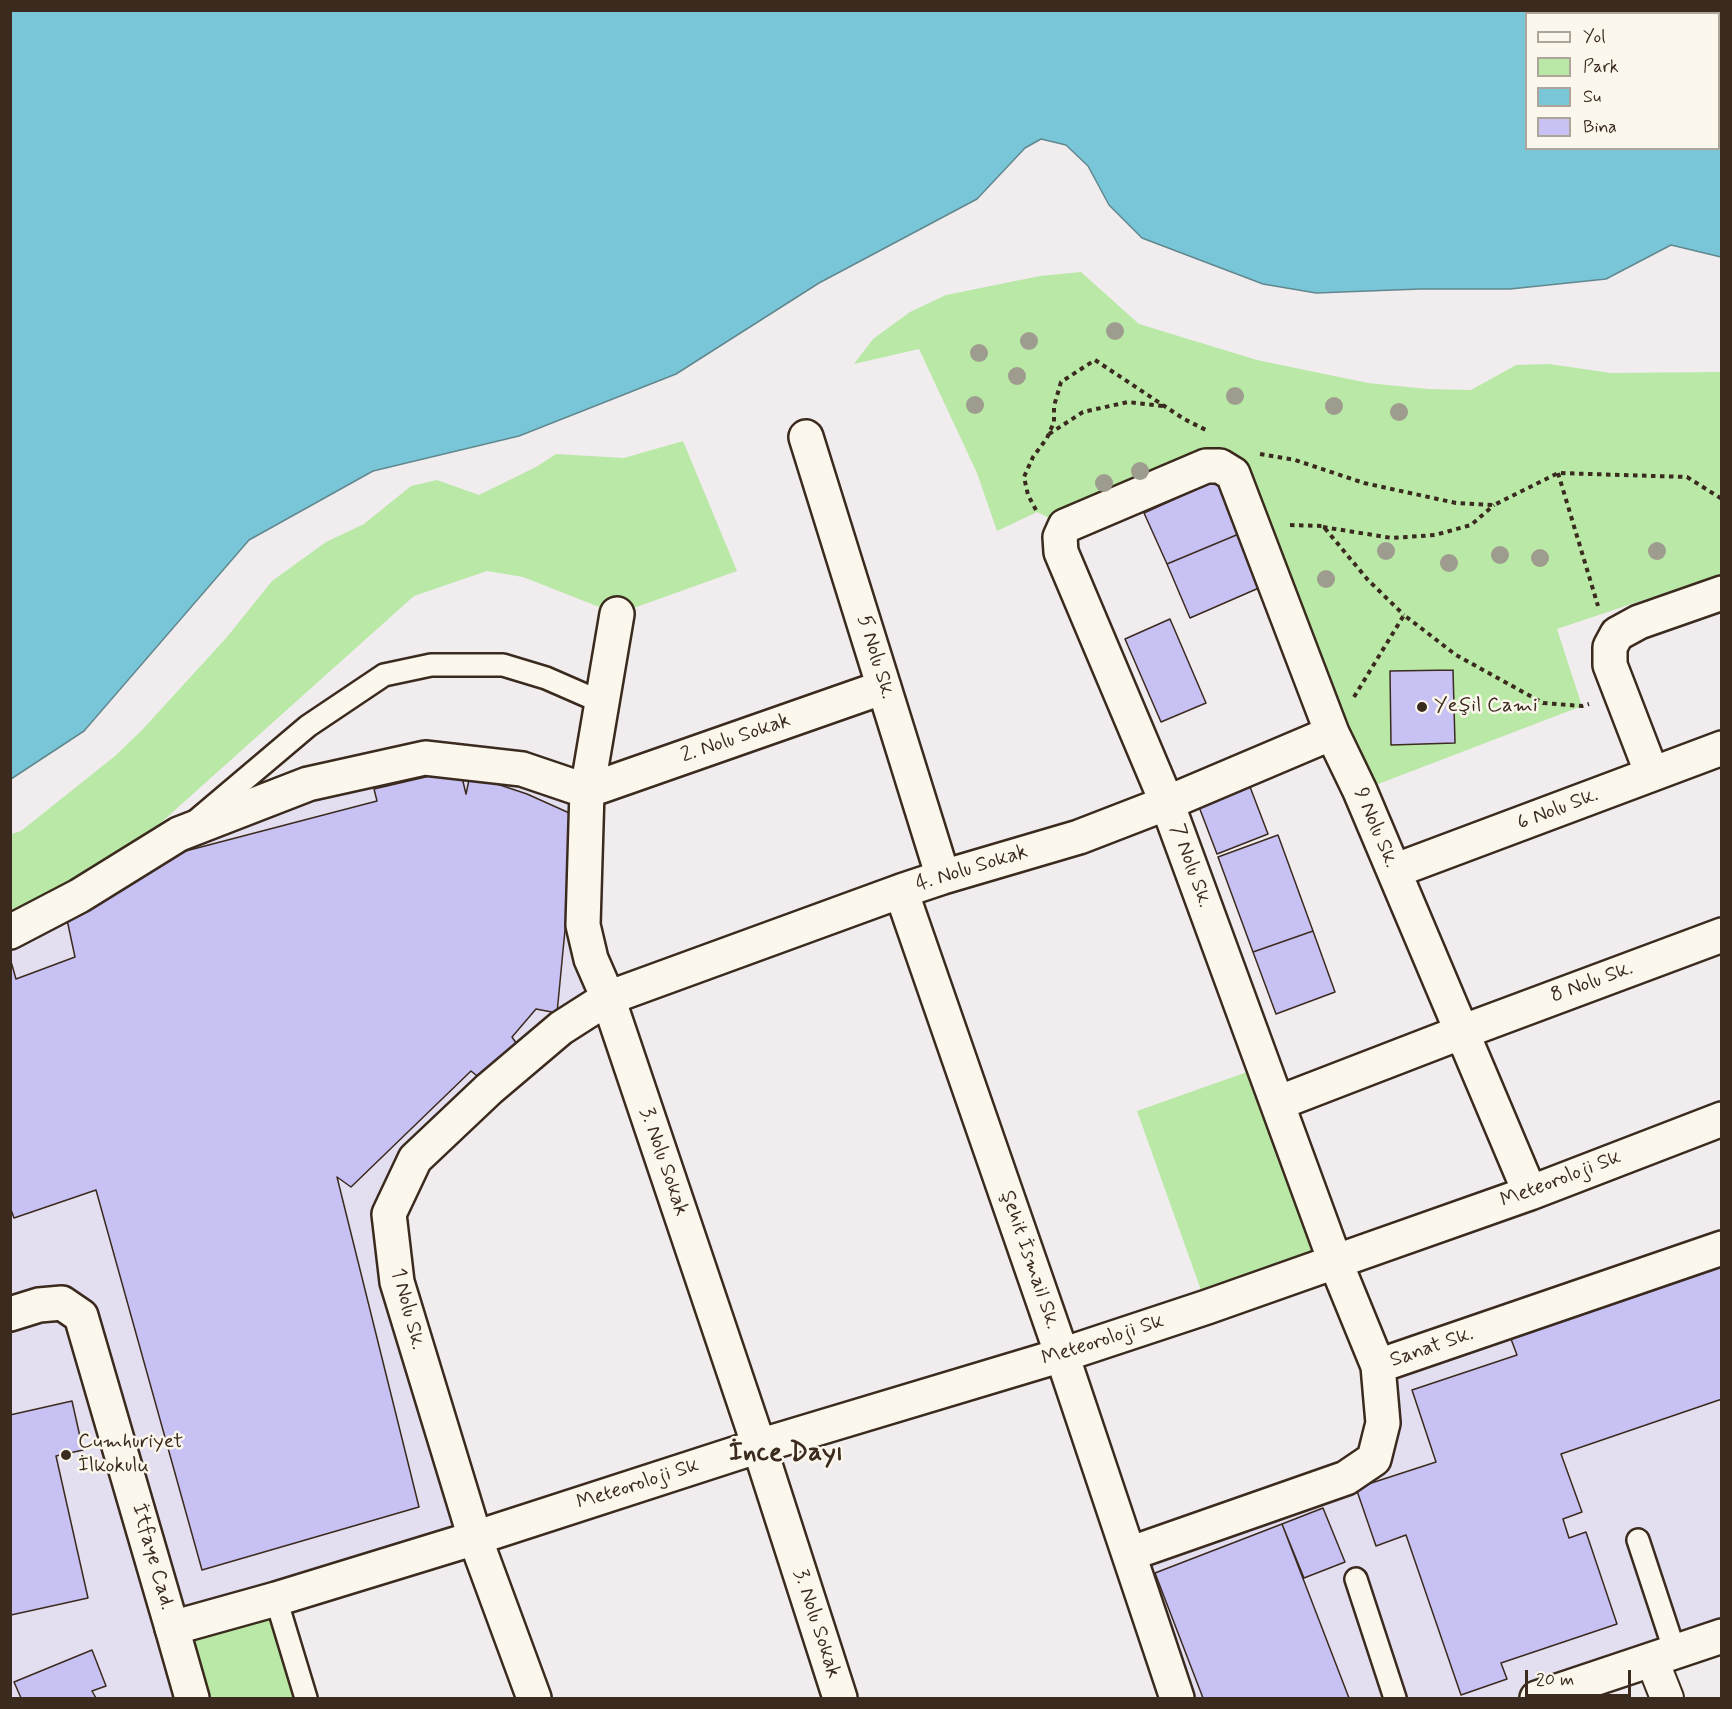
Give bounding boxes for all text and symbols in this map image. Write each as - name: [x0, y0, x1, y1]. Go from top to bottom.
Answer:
- legend: [1525, 12, 1720, 150]
- text: Yol: [1583, 25, 1606, 49]
- text: Park: [1583, 55, 1619, 79]
- text: Su: [1583, 85, 1601, 109]
- text: Bina: [1583, 115, 1617, 139]
- street label: 5 Nolu Sk.: [850, 612, 900, 702]
- place label: Yeşil Cami: [1434, 694, 1538, 720]
- marker: Yeşil Cami: [1415, 700, 1429, 714]
- street label: 2. Nolu Sokak: [678, 709, 794, 769]
- street label: 6 Nolu Sk.: [1514, 783, 1602, 837]
- street label: 9 Nolu Sk.: [1347, 784, 1403, 872]
- street label: 7 Nolu Sk.: [1163, 821, 1217, 911]
- street label: 4. Nolu Sokak: [913, 840, 1031, 898]
- street label: 8 Nolu Sk.: [1547, 956, 1637, 1010]
- street label: 3. Nolu Sokak: [633, 1104, 693, 1220]
- street label: Meteoroloji Sk: [1497, 1145, 1625, 1215]
- street label: Şehit İsmail Sk.: [994, 1188, 1064, 1332]
- street label: 1 Nolu Sk.: [384, 1265, 430, 1353]
- street label: Meteoroloji Sk: [1039, 1309, 1167, 1373]
- street label: Sanat Sk.: [1387, 1322, 1477, 1374]
- place label: Cumhuriyet İlkokulu: [78, 1430, 183, 1480]
- district label: İnce Dayı: [729, 1438, 843, 1470]
- marker: Cumhuriyet İlkokulu: [59, 1448, 73, 1462]
- street label: Meteoroloji Sk: [574, 1453, 702, 1517]
- street label: İtfaye Cad.: [125, 1501, 179, 1613]
- street label: 3. Nolu Sokak: [787, 1566, 845, 1682]
- scale bar: [1528, 1658, 1634, 1696]
- text: 20 m: [1536, 1668, 1574, 1692]

